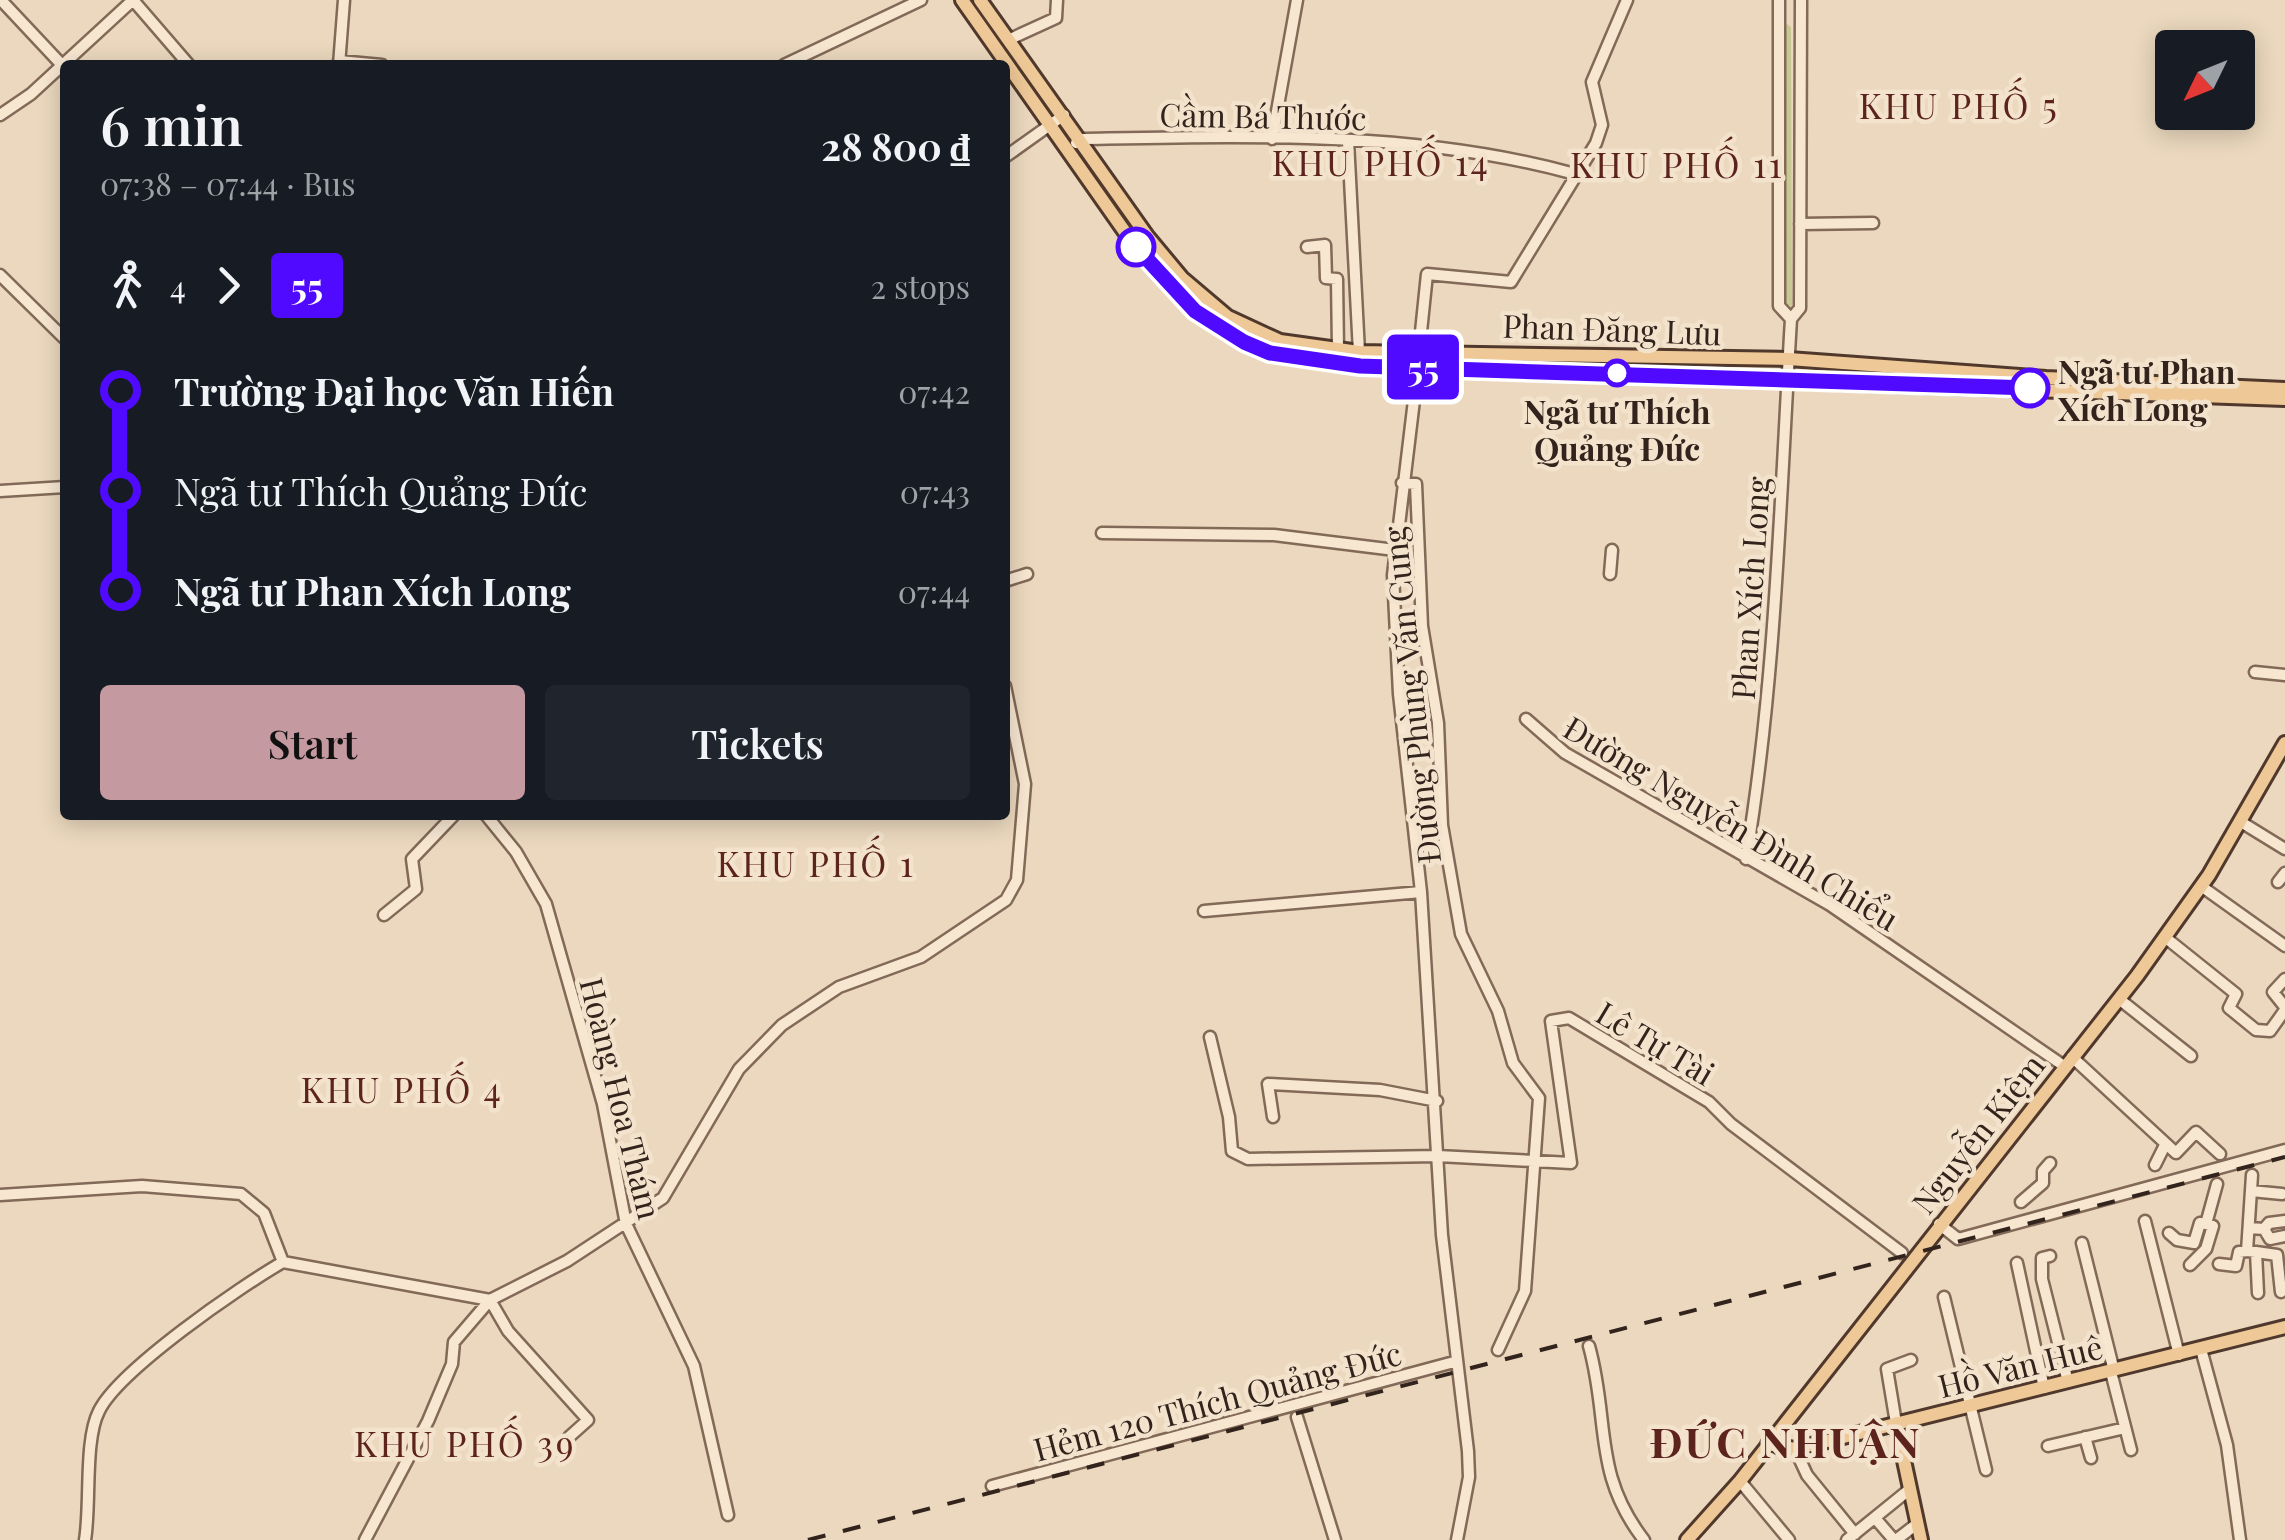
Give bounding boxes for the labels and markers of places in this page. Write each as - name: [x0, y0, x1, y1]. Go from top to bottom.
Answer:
- unlabelled marker: [1117, 228, 1155, 266]
- place label: Ngã tư Phan Xích Long: [2058, 349, 2236, 429]
- marker: Ngã tư Thích Quảng Đức: [1604, 360, 1630, 386]
- marker: Ngã tư Phan Xích Long: [2011, 369, 2049, 407]
- place label: Ngã tư Thích Quảng Đức: [1524, 389, 1711, 469]

